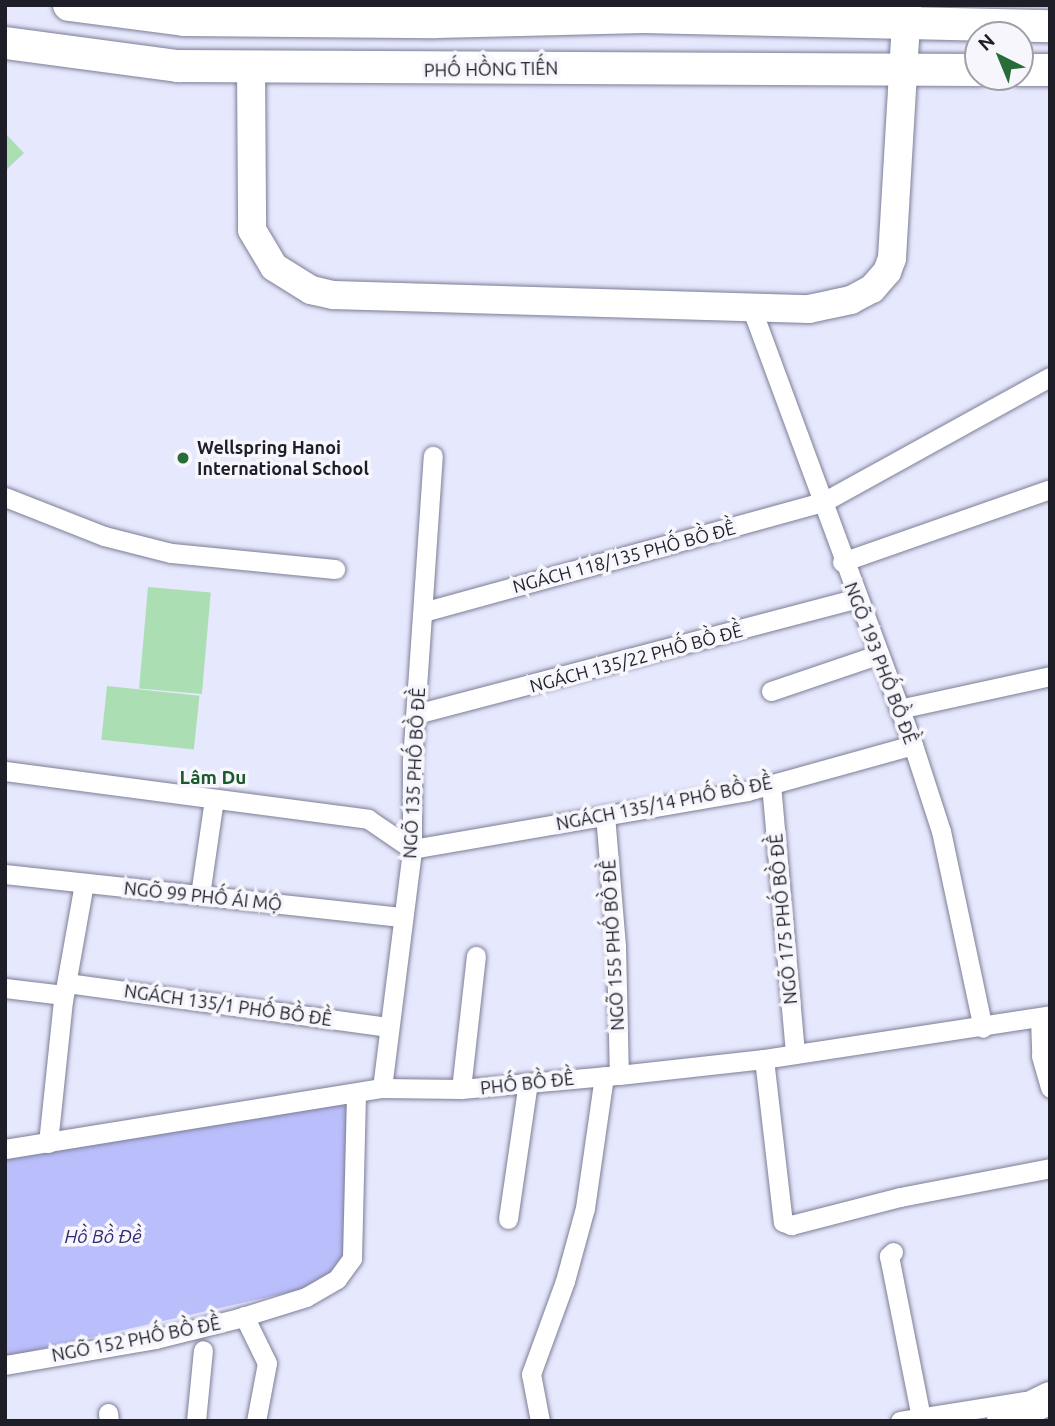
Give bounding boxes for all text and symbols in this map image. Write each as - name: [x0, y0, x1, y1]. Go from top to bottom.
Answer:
- north arrow: [964, 21, 1034, 91]
- text: N: [973, 29, 999, 55]
- street label: PHỐ HỒNG TIẾN: [424, 57, 558, 81]
- place label: Wellspring Hanoi International School: [197, 437, 369, 480]
- marker: Wellspring Hanoi International School: [175, 450, 191, 466]
- street label: NGÁCH 118/135 PHỐ BỒ ĐỀ: [510, 517, 738, 597]
- street label: NGÕ 193 PHỐ BỒ ĐỀ: [840, 579, 922, 747]
- street label: NGÁCH 135/22 PHỐ BỒ ĐỀ: [527, 619, 745, 697]
- street label: NGÕ 135 PHỐ BỒ ĐỀ: [399, 687, 429, 859]
- district label: Lâm Du: [180, 767, 246, 789]
- street label: NGÁCH 135/14 PHỐ BỒ ĐỀ: [554, 771, 774, 835]
- street label: NGÕ 175 PHỐ BỒ ĐỀ: [765, 833, 801, 1005]
- street label: NGÕ 155 PHỐ BỒ ĐỀ: [598, 859, 628, 1031]
- street label: NGÕ 99 PHỐ ÁI MỘ: [123, 877, 283, 915]
- street label: NGÁCH 135/1 PHỐ BỒ ĐỀ: [123, 980, 333, 1030]
- street label: PHỐ BỒ ĐỀ: [479, 1067, 575, 1099]
- water label: Hồ Bồ Đề: [65, 1226, 141, 1248]
- street label: NGÕ 152 PHỐ BỒ ĐỀ: [50, 1312, 222, 1366]

